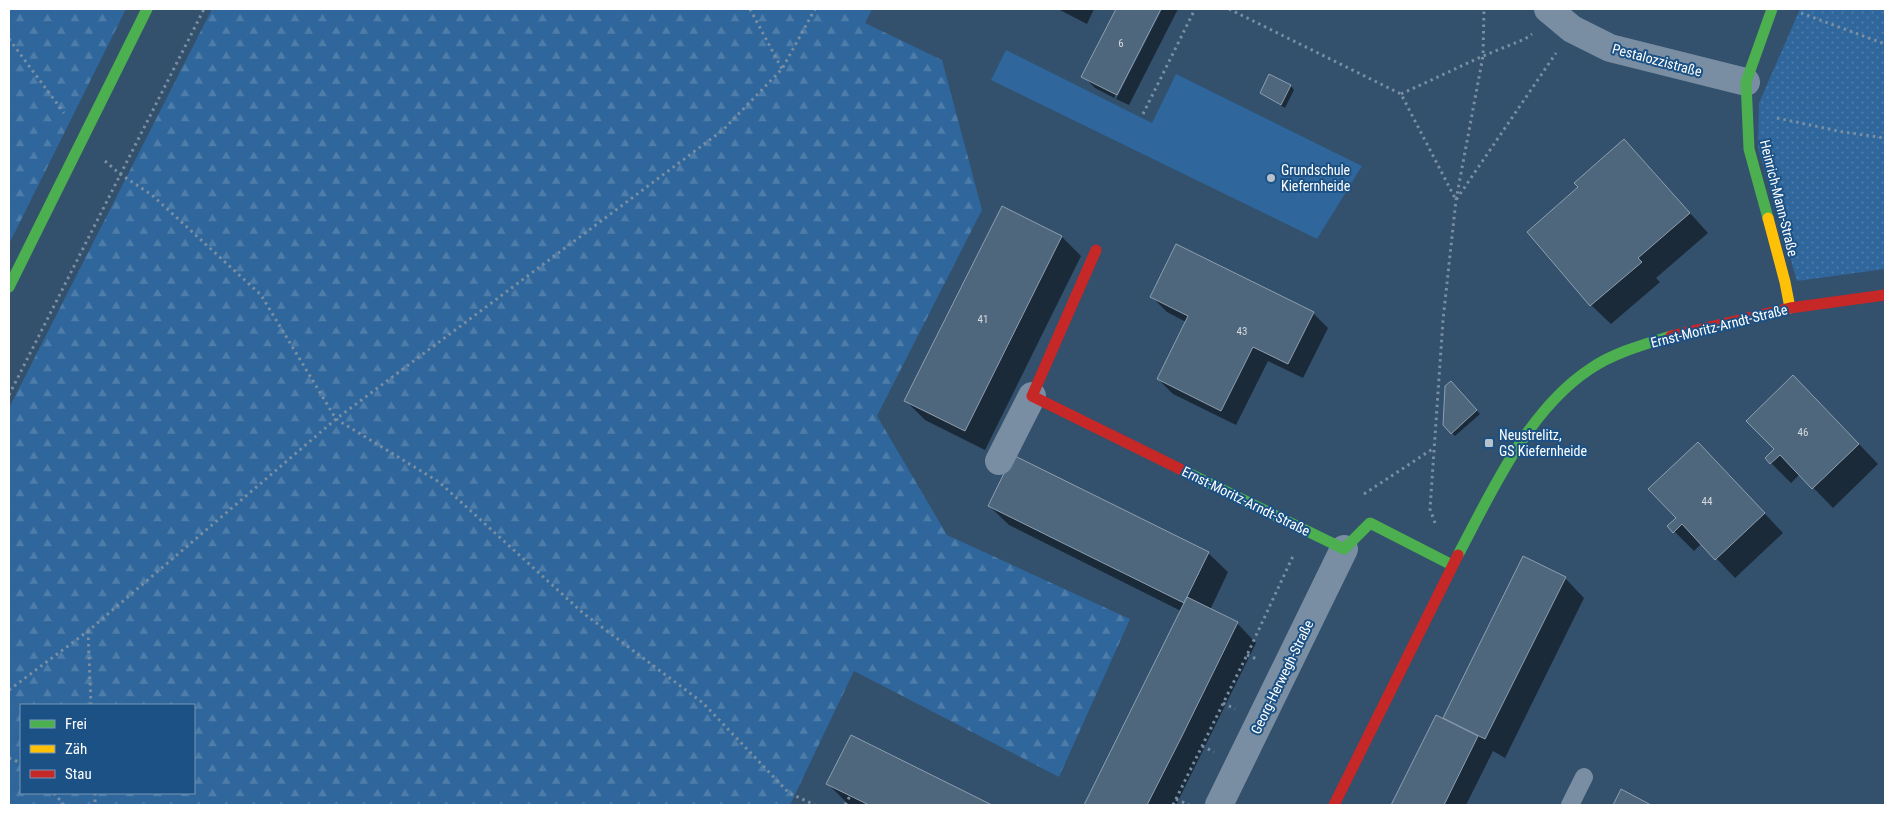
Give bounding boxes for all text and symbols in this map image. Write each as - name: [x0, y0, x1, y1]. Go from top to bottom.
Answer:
- house number: 6: [1118, 37, 1124, 50]
- street label: Pestalozzistraße: [1610, 40, 1704, 80]
- street label: Heinrich-Mann-Straße: [1757, 138, 1801, 258]
- place label: Grundschule Kiefernheide: [1281, 162, 1351, 194]
- marker: Grundschule Kiefernheide: [1265, 172, 1277, 184]
- street label: Ernst-Moritz-Arndt-Straße: [1649, 301, 1790, 351]
- house number: 41: [978, 313, 988, 326]
- house number: 43: [1237, 325, 1247, 338]
- house number: 46: [1798, 426, 1808, 439]
- place label: Neustrelitz, GS Kiefernheide: [1499, 427, 1588, 459]
- marker: Neustrelitz, GS Kiefernheide: [1483, 437, 1495, 449]
- street label: Ernst-Moritz-Arndt-Straße: [1179, 463, 1313, 539]
- house number: 44: [1702, 495, 1713, 508]
- street label: Georg-Herwegh-Straße: [1247, 617, 1317, 737]
- legend: [20, 704, 195, 794]
- text: Frei: [65, 715, 87, 733]
- text: Zäh: [65, 740, 87, 758]
- text: Stau: [65, 765, 92, 783]

